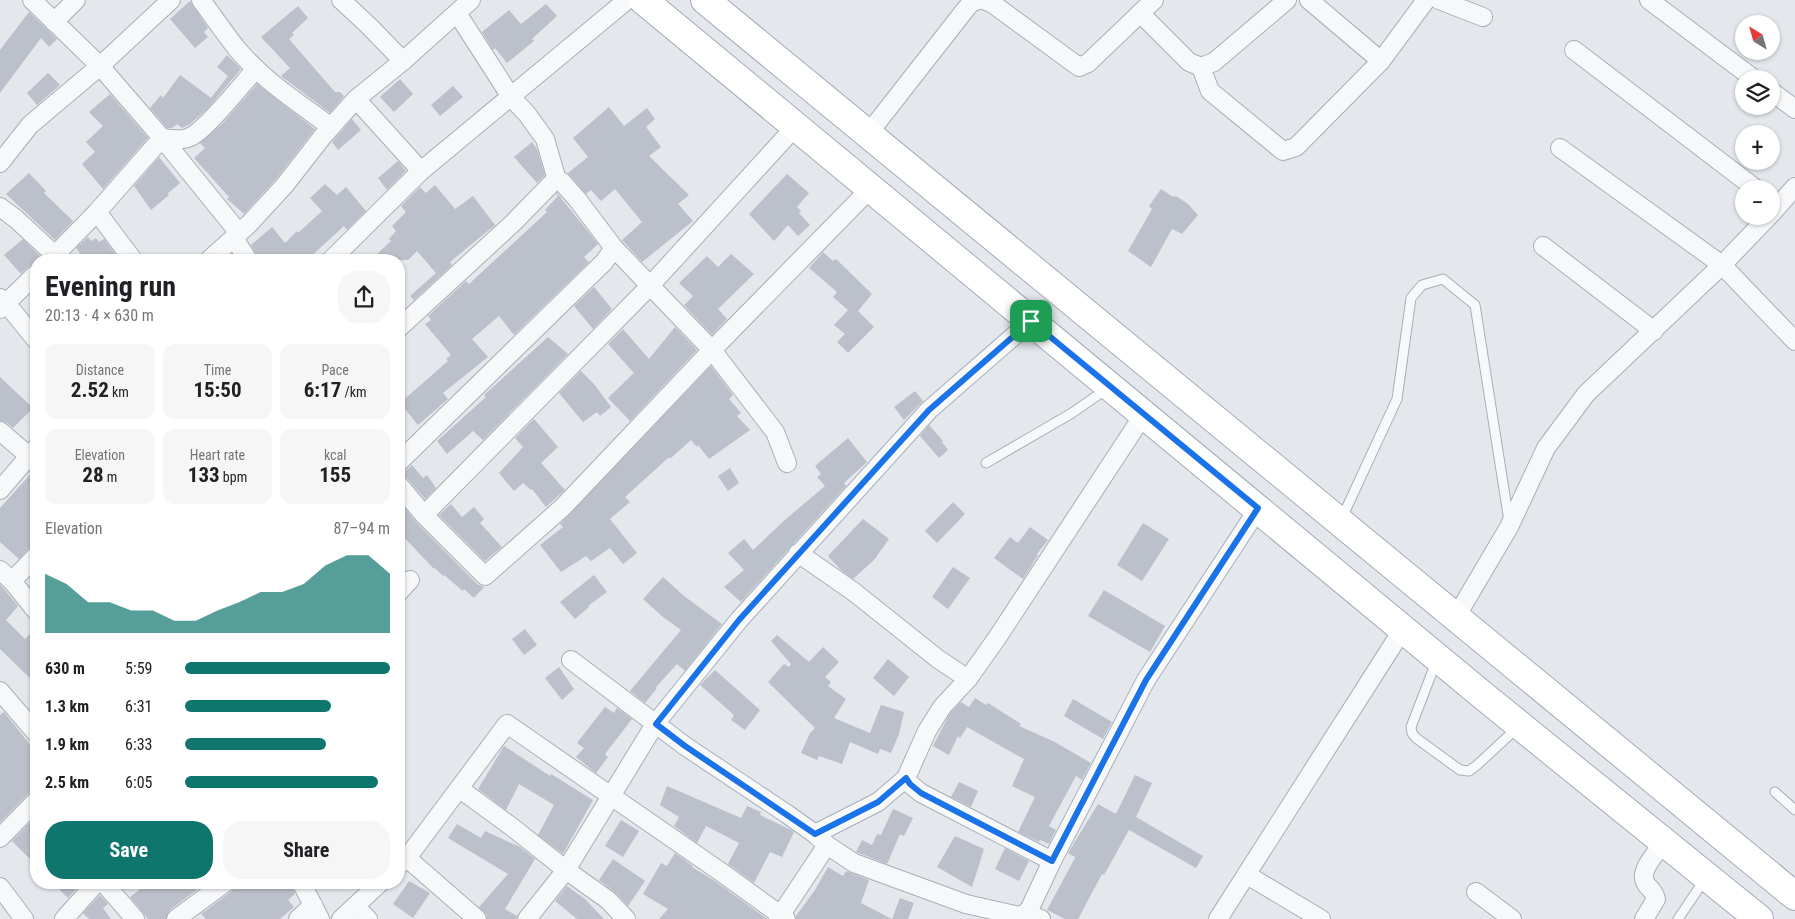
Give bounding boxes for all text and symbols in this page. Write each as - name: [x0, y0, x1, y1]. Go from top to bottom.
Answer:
- north arrow: [1735, 15, 1780, 60]
- map controls: [1735, 15, 1780, 225]
- button: layers: [1735, 70, 1780, 115]
- button: +: [1735, 125, 1780, 170]
- button: −: [1735, 180, 1780, 225]
- text: Evening run: [45, 270, 176, 303]
- button: share: [338, 271, 390, 323]
- pin: [1010, 300, 1052, 342]
- text: 20:13 · 4 × 630 m: [45, 306, 154, 325]
- icon: arrive: [1017, 307, 1045, 335]
- text: Distance: [76, 362, 124, 378]
- text: Time: [204, 362, 231, 378]
- text: Pace: [321, 362, 349, 378]
- text: 2.52: [71, 378, 109, 402]
- text: 15:50: [193, 378, 242, 402]
- text: 6:17: [304, 378, 341, 402]
- text: km: [109, 384, 129, 400]
- text: /km: [341, 384, 367, 400]
- text: Elevation: [75, 447, 125, 463]
- text: Heart rate: [190, 447, 245, 463]
- text: kcal: [324, 447, 346, 463]
- text: 28: [82, 463, 104, 487]
- text: 133: [188, 463, 220, 487]
- text: 155: [319, 463, 351, 487]
- text: m: [104, 469, 117, 485]
- text: bpm: [220, 469, 247, 485]
- text: Elevation: [45, 519, 103, 538]
- text: 87–94 m: [334, 519, 390, 538]
- text: 630 m: [45, 659, 85, 678]
- text: 5:59: [125, 659, 152, 678]
- text: 1.3 km: [45, 697, 89, 716]
- text: 6:31: [125, 697, 152, 716]
- text: 1.9 km: [45, 735, 89, 754]
- text: 6:33: [125, 735, 152, 754]
- text: 2.5 km: [45, 773, 89, 792]
- text: 6:05: [125, 773, 152, 792]
- button: Save: [45, 821, 213, 879]
- button: Share: [223, 821, 390, 879]

